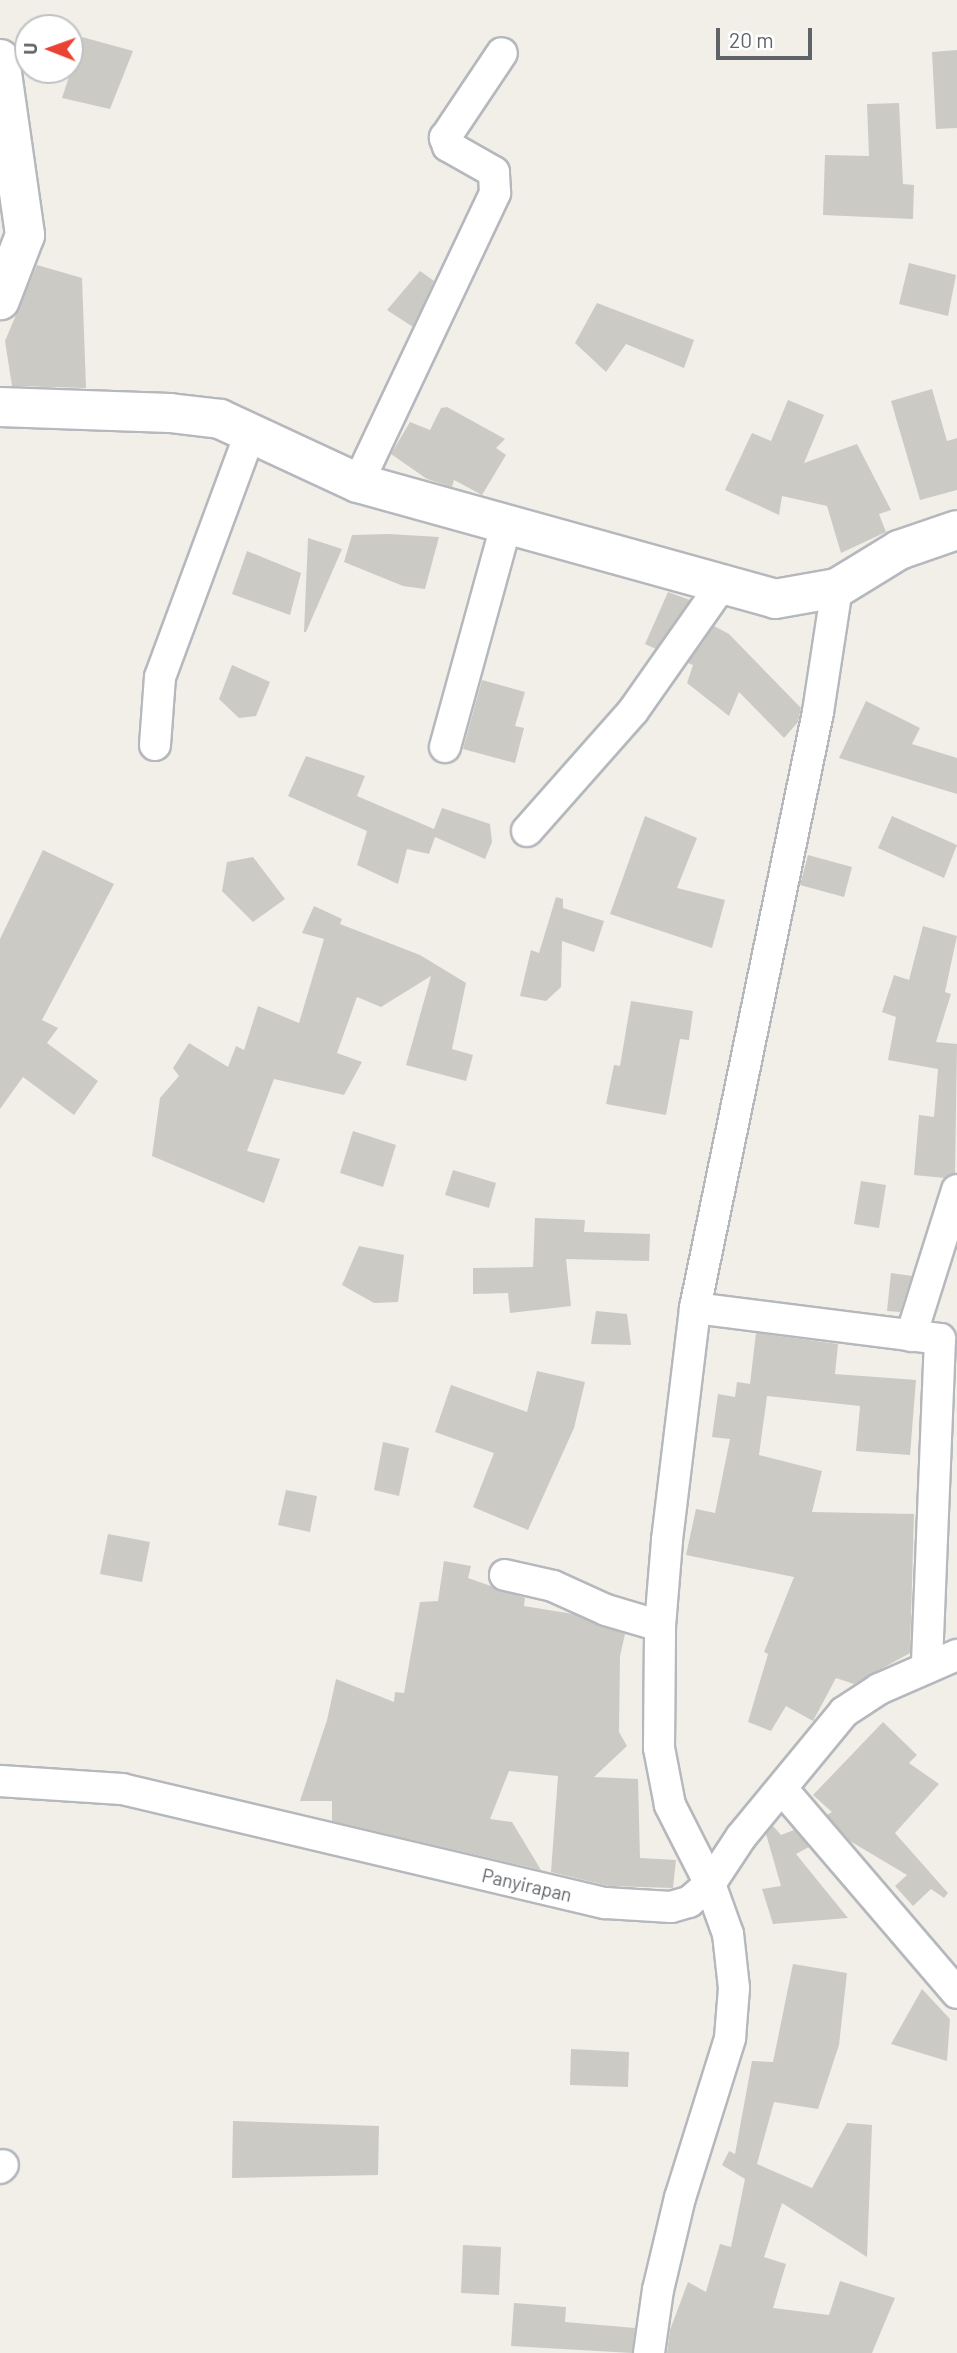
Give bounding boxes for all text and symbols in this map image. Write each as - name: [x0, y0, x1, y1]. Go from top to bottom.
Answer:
- north arrow: [14, 14, 84, 84]
- scale bar: [719, 14, 815, 58]
- text: 20 m: [729, 27, 774, 52]
- text: U: [18, 42, 41, 55]
- street label: Panyirapan: [480, 1864, 574, 1906]

